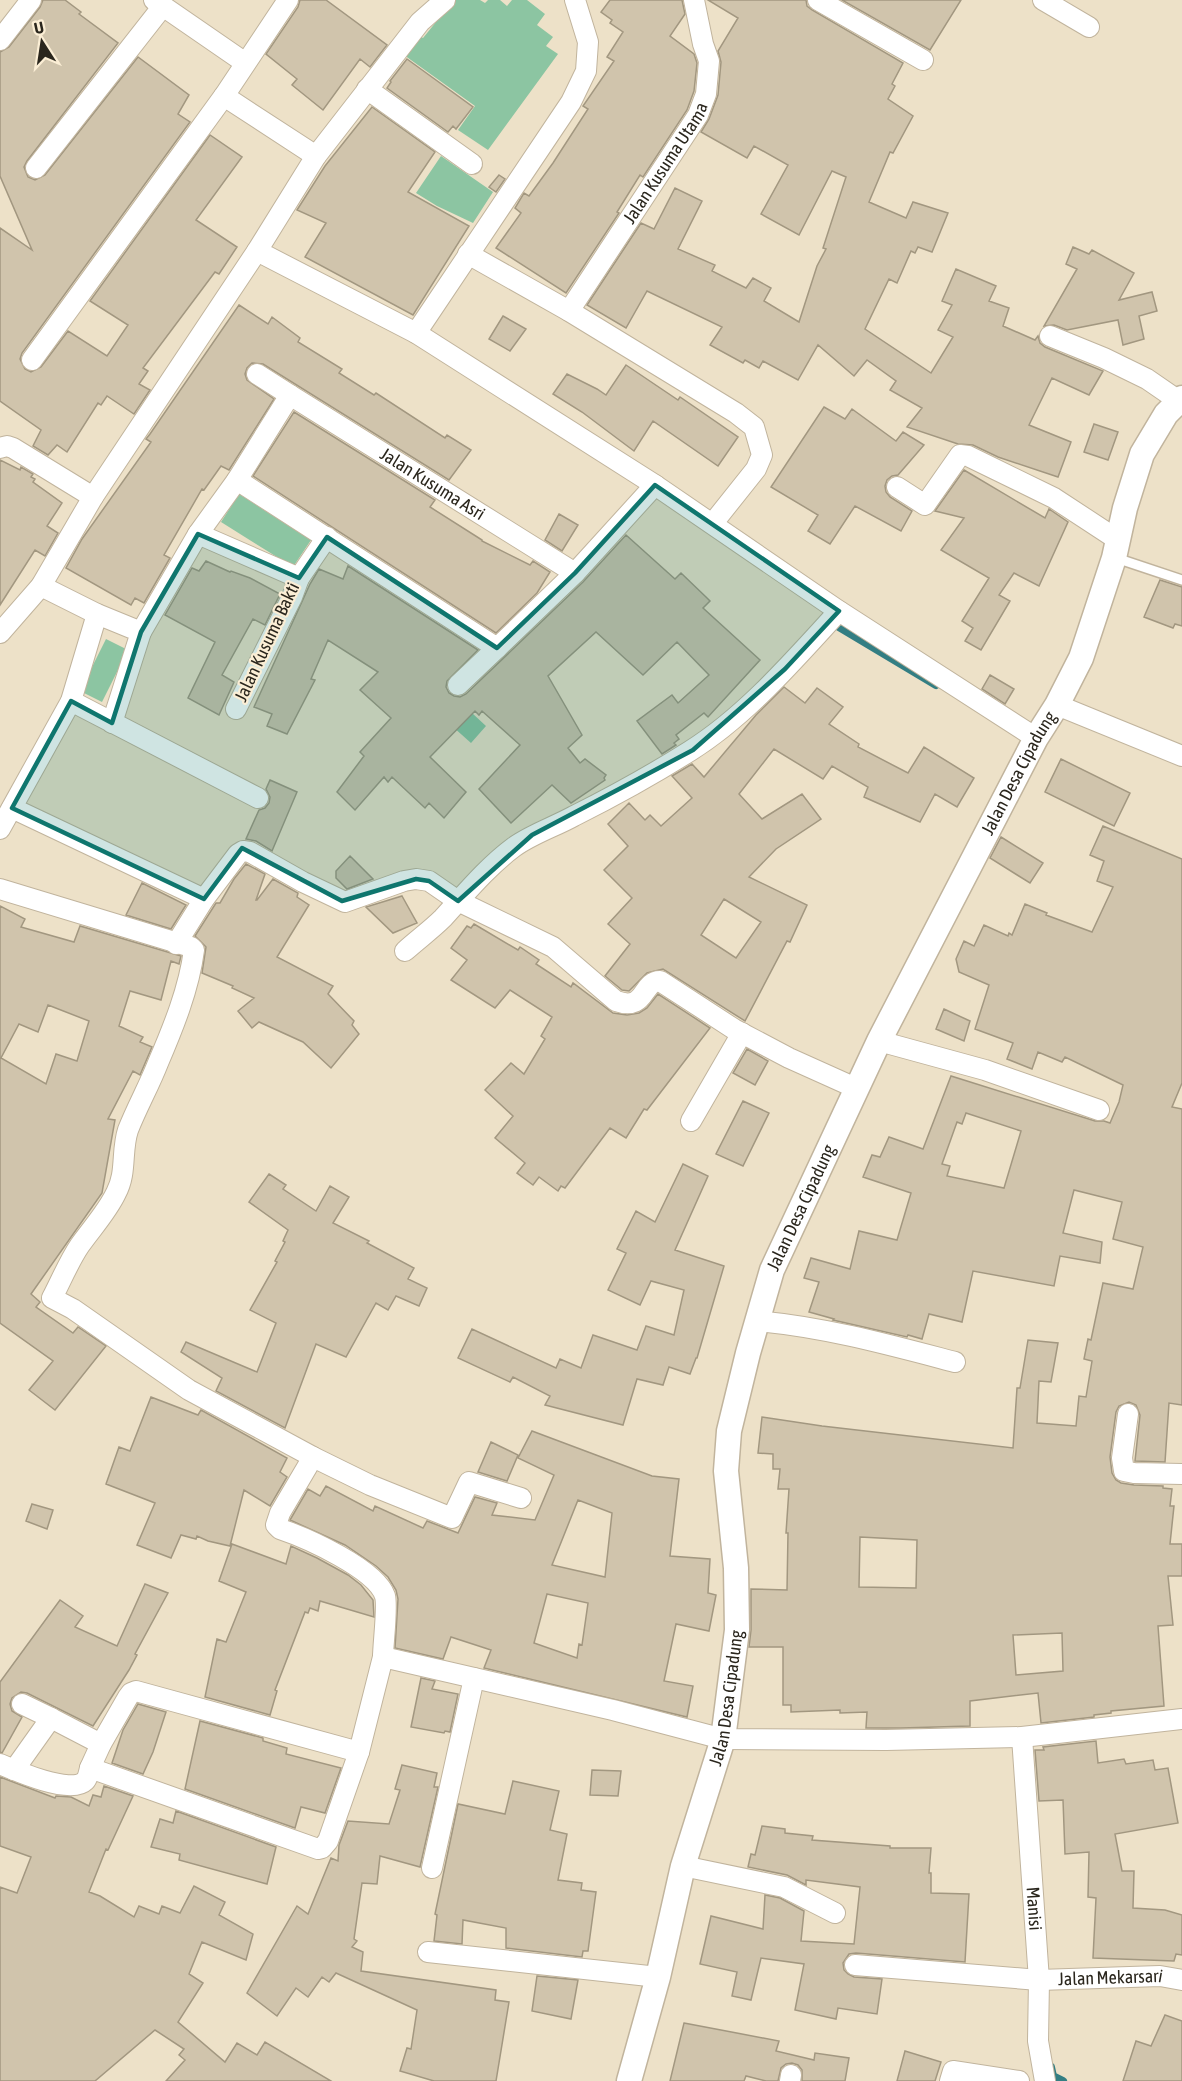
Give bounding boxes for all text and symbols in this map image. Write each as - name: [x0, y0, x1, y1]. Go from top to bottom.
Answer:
- north arrow: [12, 12, 72, 72]
- text: U: [32, 18, 45, 37]
- street label: Jalan Kusuma Utama: [619, 99, 712, 227]
- street label: Jalan Kusuma Asri: [377, 443, 489, 524]
- street label: Jalan Kusuma Bakti: [230, 579, 303, 705]
- street label: Jalan Desa Cipadung: [977, 707, 1060, 838]
- street label: Jalan Desa Cipadung: [762, 1141, 839, 1274]
- street label: Jalan Desa Cipadung: [704, 1629, 747, 1768]
- street label: Manisi: [1022, 1886, 1047, 1931]
- street label: Jalan Mekarsari: [1058, 1965, 1165, 1989]

